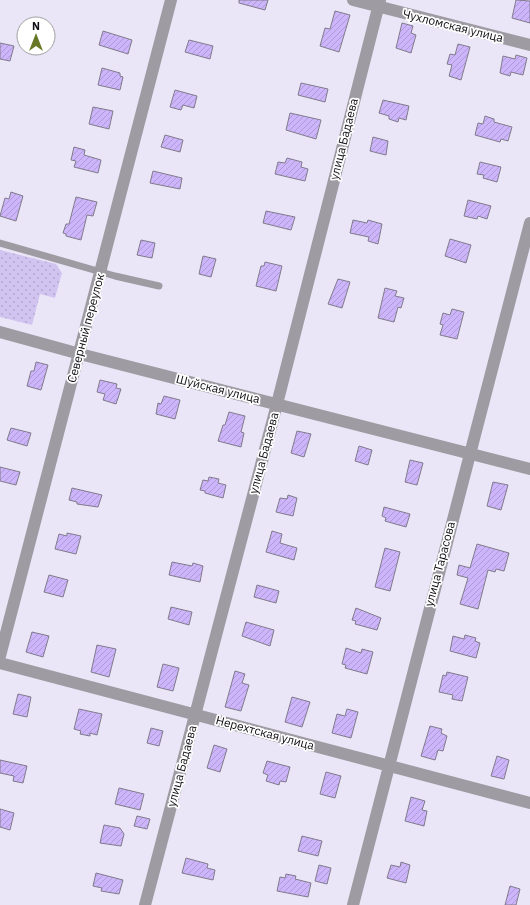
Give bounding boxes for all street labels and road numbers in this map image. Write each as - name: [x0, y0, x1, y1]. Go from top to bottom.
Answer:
- street label: Чухломская улица: [401, 6, 506, 45]
- street label: улица Бадаева: [326, 96, 361, 181]
- street label: Северный переулок: [64, 271, 107, 384]
- street label: Шуйская улица: [175, 371, 262, 406]
- street label: улица Бадаева: [245, 410, 282, 495]
- street label: улица Тарасова: [421, 519, 458, 608]
- street label: Нерехтская улица: [214, 712, 317, 753]
- street label: улица Бадаева: [163, 723, 200, 808]

